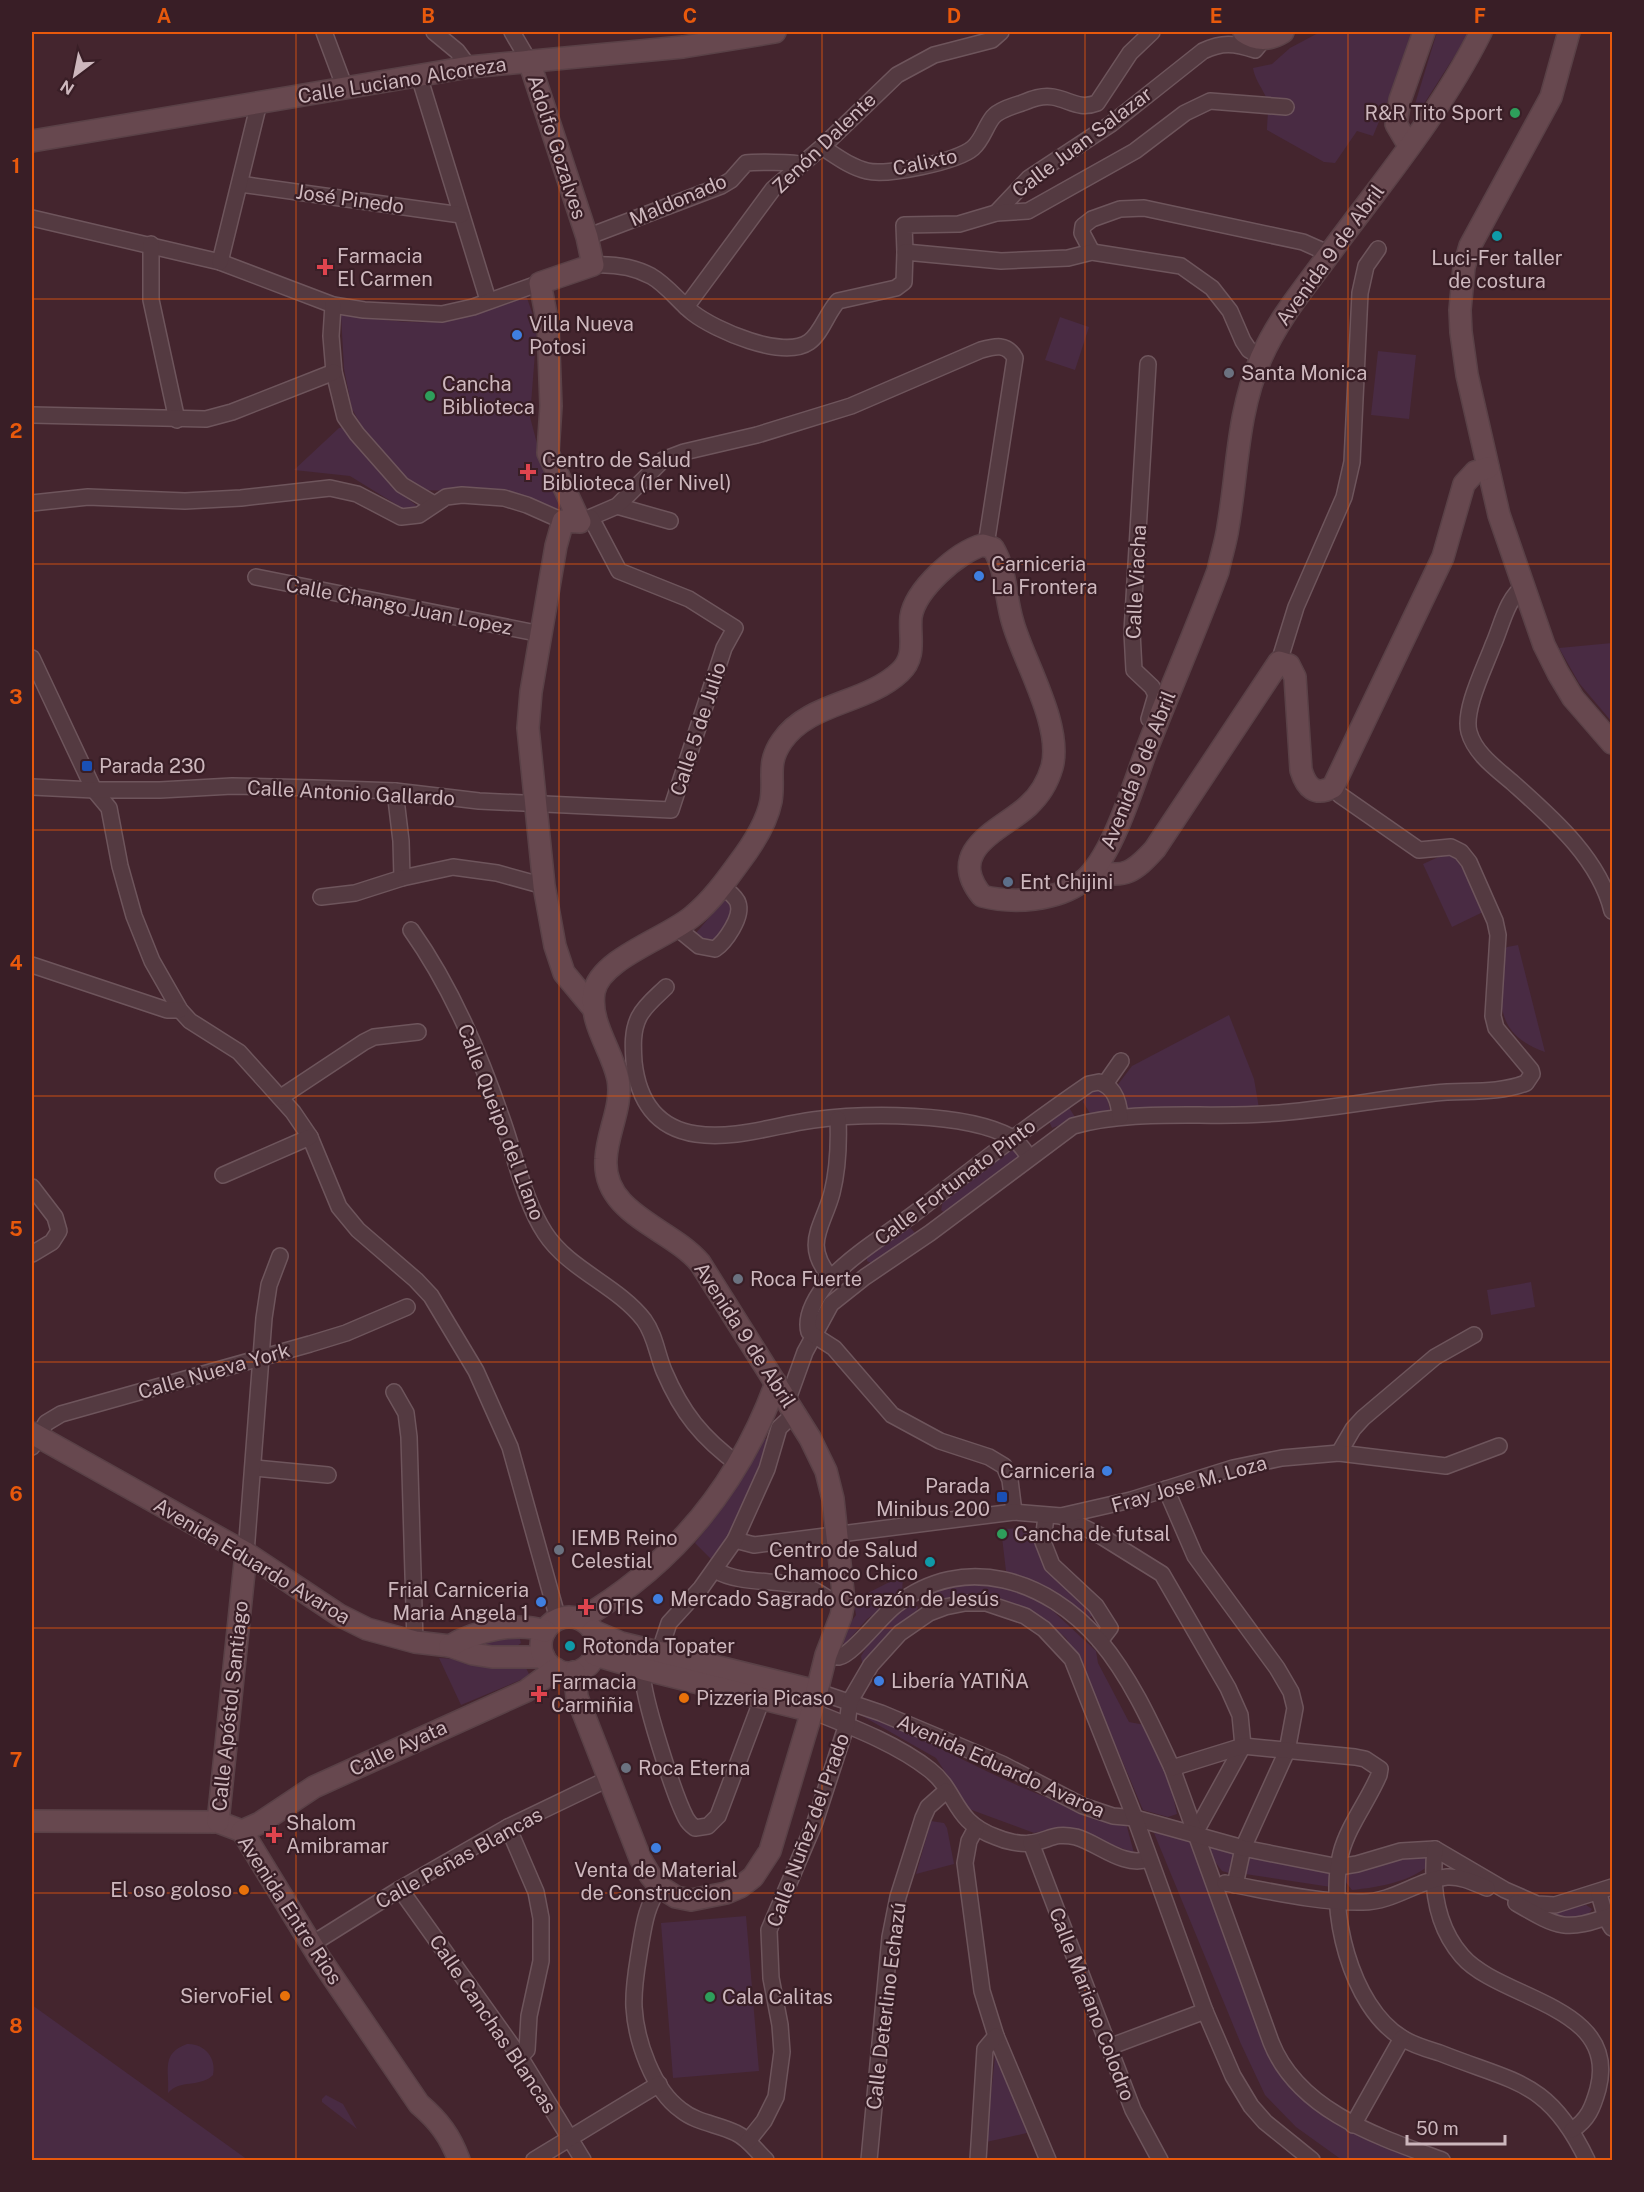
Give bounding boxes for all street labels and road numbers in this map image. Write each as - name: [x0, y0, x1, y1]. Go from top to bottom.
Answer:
- street label: Calle Luciano Alcoreza: [296, 52, 508, 108]
- street label: Adolfo Gozalves: [522, 72, 592, 222]
- street label: Calle Juan Salazar: [1007, 81, 1157, 202]
- street label: Zenón Dalente: [767, 88, 881, 198]
- street label: Calixto: [891, 143, 959, 181]
- street label: Maldonado: [626, 169, 730, 231]
- street label: José Pinedo: [294, 180, 406, 218]
- street label: Avenida 9 de Abril: [1271, 180, 1389, 330]
- street label: Calle Viacha: [1121, 524, 1151, 640]
- street label: Calle Chango Juan Lopez: [284, 572, 514, 640]
- street label: Calle 5 de Julio: [665, 659, 731, 799]
- street label: Avenida 9 de Abril: [1095, 687, 1181, 853]
- street label: Calle Antonio Gallardo: [246, 776, 456, 810]
- street label: Calle Queipo del Llano: [452, 1020, 550, 1224]
- street label: Calle Fortunato Pinto: [870, 1114, 1040, 1250]
- street label: Avenida 9 de Abril: [689, 1258, 801, 1412]
- street label: Calle Nueva York: [135, 1338, 293, 1404]
- street label: Fray Jose M. Loza: [1108, 1450, 1270, 1518]
- street label: Avenida Eduardo Avaroa: [149, 1493, 355, 1629]
- street label: Calle Apóstol Santiago: [207, 1599, 253, 1813]
- street label: Avenida Eduardo Avaroa: [893, 1709, 1109, 1823]
- street label: Calle Ayata: [345, 1715, 451, 1781]
- street label: Calle Nuñez del Prado: [762, 1730, 854, 1930]
- street label: Calle Peñas Blancas: [371, 1802, 547, 1914]
- street label: Avenida Entre Rios: [233, 1831, 347, 1989]
- street label: Calle Deterlino Echazú: [861, 1901, 911, 2111]
- street label: Calle Mariano Colodro: [1044, 1904, 1140, 2104]
- street label: Calle Canchas Blancas: [424, 1930, 562, 2118]

